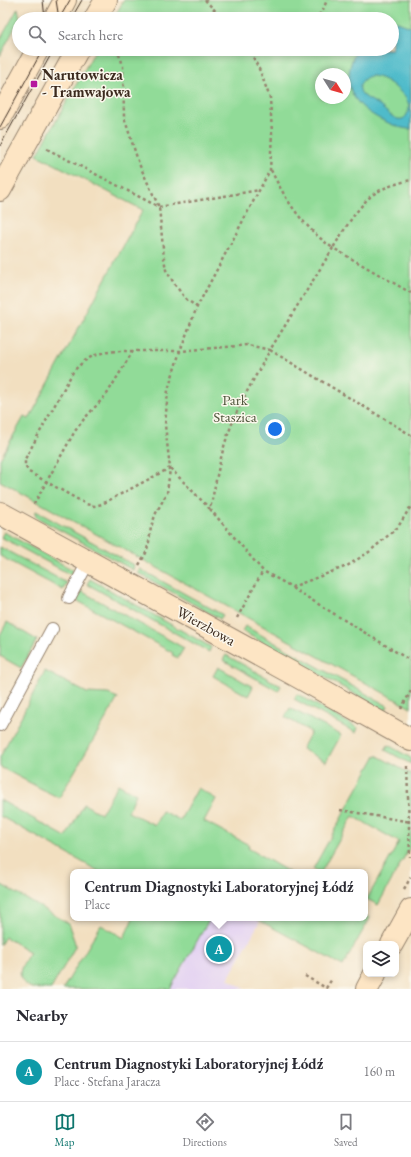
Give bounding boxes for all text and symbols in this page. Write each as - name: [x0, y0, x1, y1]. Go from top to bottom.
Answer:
- search box: [12, 12, 399, 56]
- icon: search: [26, 23, 48, 45]
- text: Search here: [58, 25, 123, 44]
- place label: Narutowicza - Tramwajowa: [42, 65, 131, 101]
- north arrow: [315, 68, 351, 104]
- marker: Narutowicza - Tramwajowa: [29, 79, 39, 89]
- park label: Park Staszica: [213, 390, 257, 426]
- your location: [265, 419, 285, 439]
- street label: Wierzbowa: [173, 602, 239, 650]
- popup: [70, 869, 368, 921]
- text: Centrum Diagnostyki Laboratoryjnej Łódź: [84, 877, 354, 896]
- text: Place: [84, 896, 110, 913]
- pin: A: [206, 934, 232, 964]
- map controls: [363, 941, 399, 977]
- button: layers: [363, 941, 399, 977]
- text: Nearby: [16, 1004, 68, 1026]
- text: Centrum Diagnostyki Laboratoryjnej Łódź: [54, 1054, 323, 1073]
- text: A: [24, 1063, 34, 1080]
- text: 160 m: [364, 1063, 395, 1080]
- text: Place · Stefana Jaracza: [54, 1073, 160, 1090]
- tab: Map: [54, 1111, 76, 1149]
- tab: Directions: [183, 1111, 227, 1149]
- tab: Saved: [334, 1111, 357, 1149]

